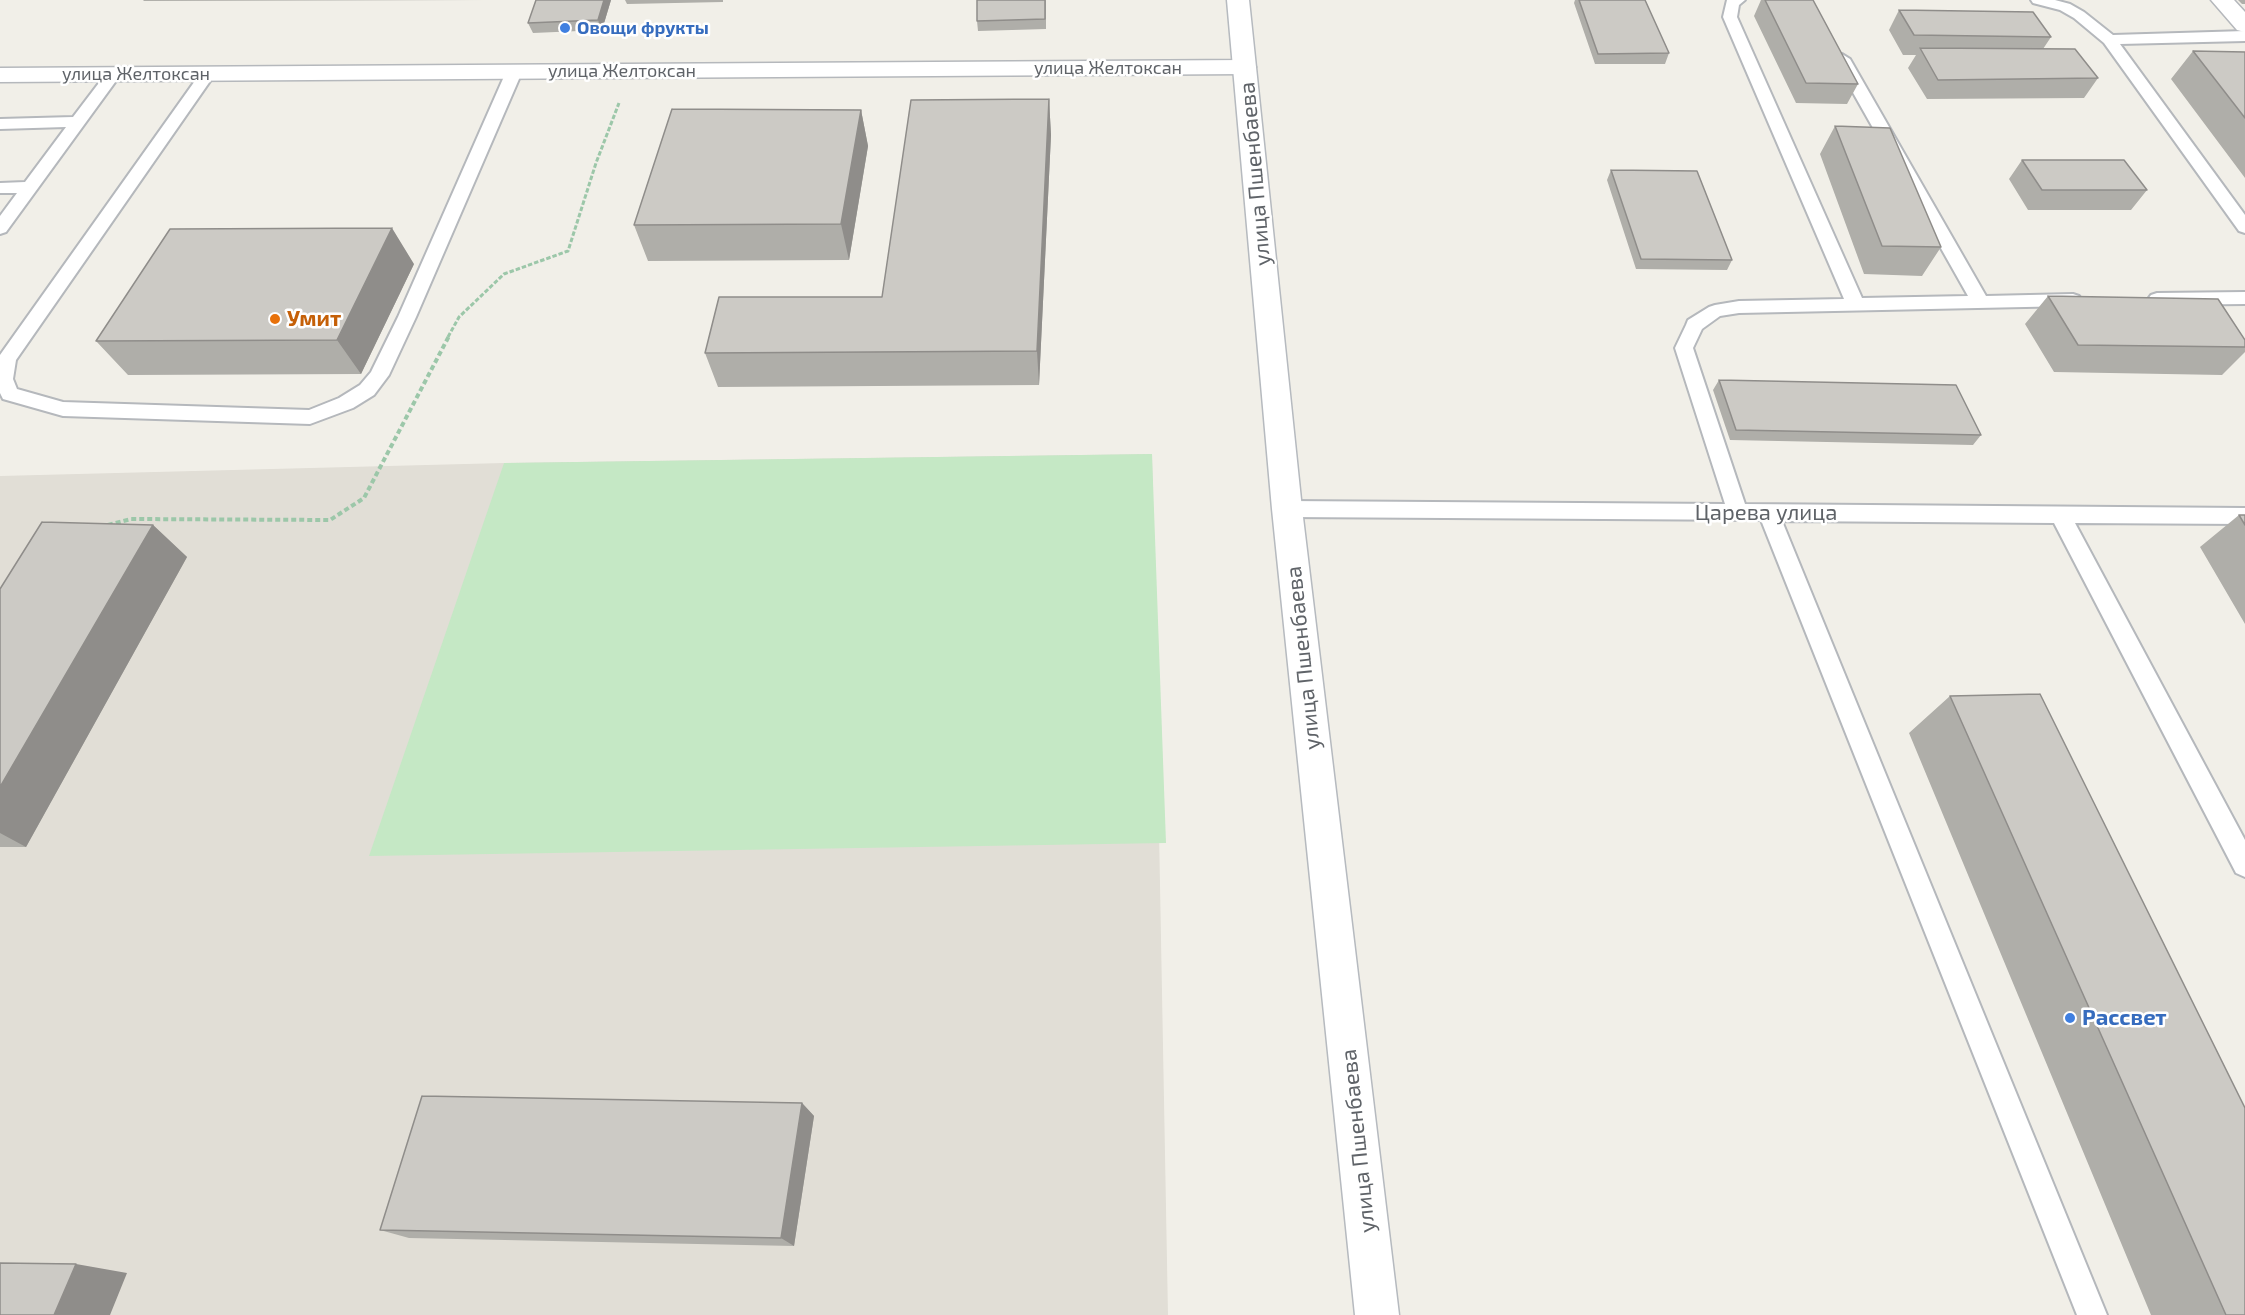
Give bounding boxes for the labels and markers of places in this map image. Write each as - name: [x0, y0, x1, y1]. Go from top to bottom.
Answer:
- place label: Овощи фрукты: [577, 17, 709, 39]
- marker: Овощи фрукты: [558, 21, 572, 35]
- place label: Умит: [287, 306, 341, 332]
- marker: Умит: [268, 312, 282, 326]
- place label: Рассвет: [2082, 1005, 2167, 1031]
- marker: Рассвет: [2063, 1011, 2077, 1025]

